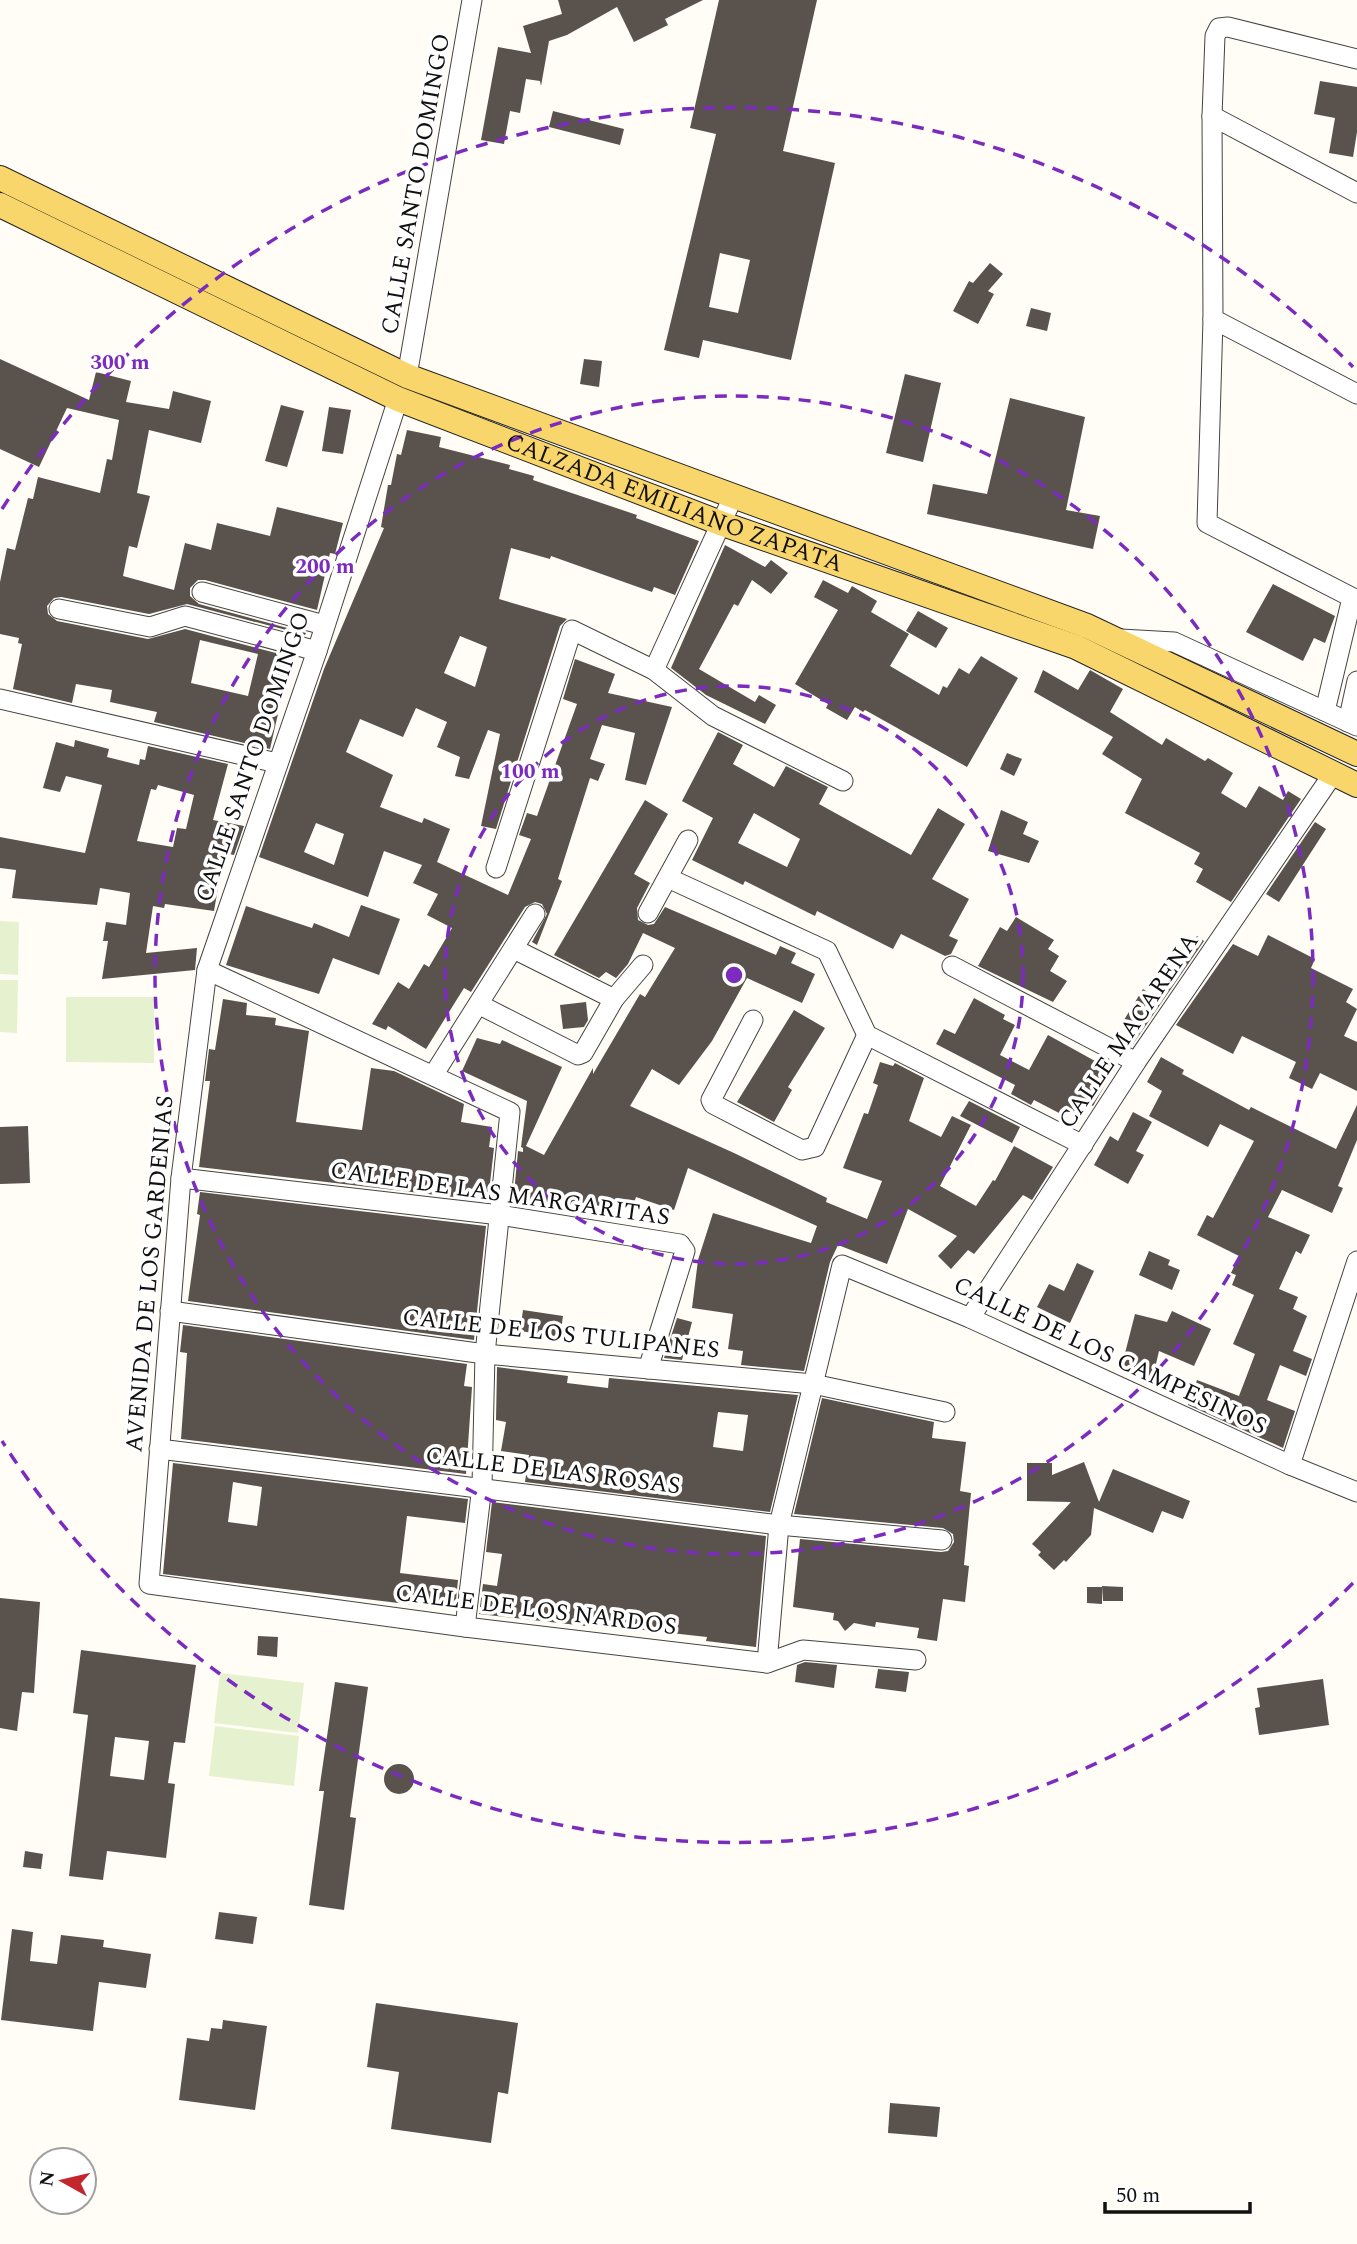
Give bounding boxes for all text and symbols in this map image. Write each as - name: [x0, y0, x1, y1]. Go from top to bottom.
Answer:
- street label: CALLE SANTO DOMINGO: [372, 31, 460, 337]
- text: 300 m: [90, 347, 150, 379]
- street label: CALZADA EMILIANO ZAPATA: [500, 424, 848, 582]
- text: 200 m: [295, 551, 355, 583]
- street label: CALLE SANTO DOMINGO: [186, 607, 320, 907]
- text: 100 m: [500, 756, 560, 788]
- street label: CALLE MACARENA: [1050, 926, 1208, 1136]
- centre of rings: [722, 963, 746, 987]
- street label: AVENIDA DE LOS GARDENIAS: [116, 1094, 184, 1454]
- street label: CALLE DE LAS MARGARITAS: [328, 1152, 672, 1236]
- street label: CALLE DE LOS CAMPESINOS: [947, 1267, 1273, 1445]
- street label: CALLE DE LOS TULIPANES: [401, 1299, 721, 1369]
- street label: CALLE DE LAS ROSAS: [423, 1437, 683, 1505]
- street label: CALLE DE LOS NARDOS: [393, 1575, 679, 1645]
- north arrow: [28, 2146, 98, 2216]
- text: N: [32, 2169, 63, 2189]
- scale bar: [1105, 2170, 1250, 2214]
- text: 50 m: [1116, 2180, 1160, 2212]

